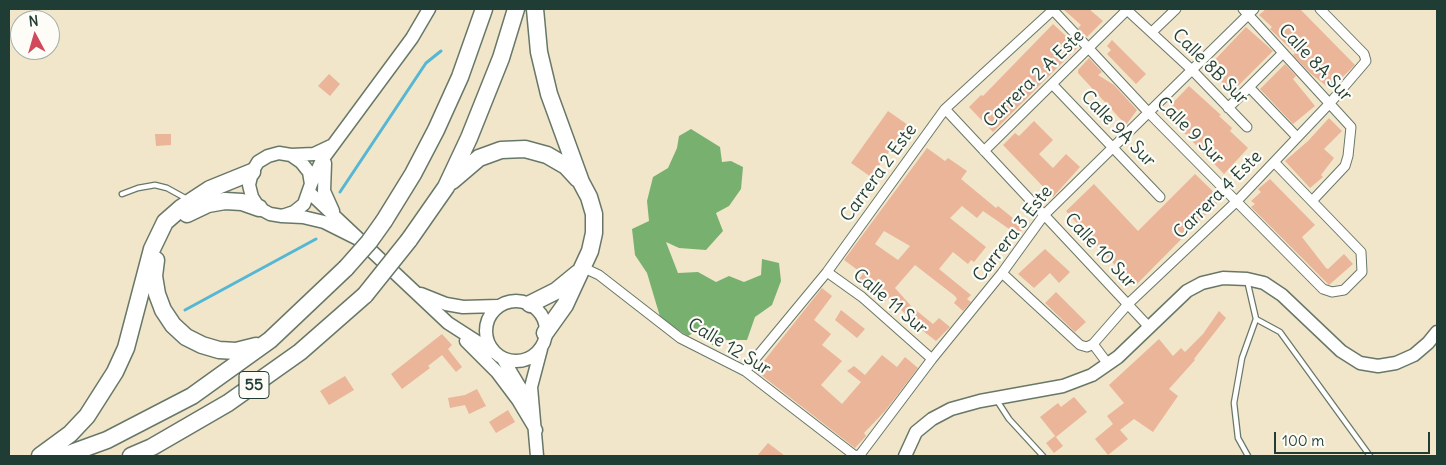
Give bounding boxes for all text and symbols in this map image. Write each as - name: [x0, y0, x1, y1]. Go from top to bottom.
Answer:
- north arrow: [10, 10, 60, 60]
- text: N: [28, 12, 39, 31]
- street label: Calle 8A Sur: [1274, 20, 1356, 106]
- street label: Carrera 2 A Este: [979, 25, 1089, 133]
- street label: Calle 8B Sur: [1168, 25, 1252, 109]
- street label: Calle 9A Sur: [1076, 86, 1160, 172]
- street label: Calle 9 Sur: [1152, 93, 1228, 169]
- street label: Carrera 2 Este: [836, 120, 922, 226]
- street label: Carrera 4 Este: [1169, 146, 1267, 244]
- street label: Carrera 3 Este: [969, 181, 1057, 287]
- street label: Calle 10 Sur: [1060, 209, 1140, 293]
- street label: Calle 11 Sur: [848, 265, 932, 339]
- street label: Calle 12 Sur: [683, 314, 775, 380]
- road number: 55: [239, 372, 269, 398]
- scale bar: [1276, 422, 1432, 454]
- text: 100 m: [1282, 431, 1324, 450]

